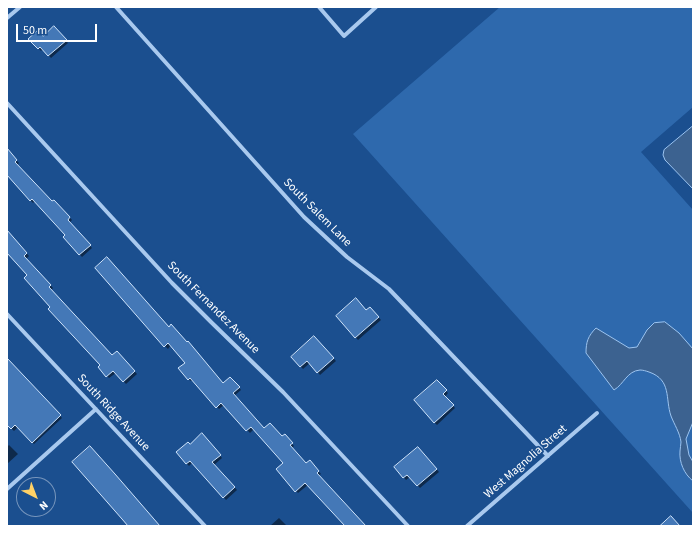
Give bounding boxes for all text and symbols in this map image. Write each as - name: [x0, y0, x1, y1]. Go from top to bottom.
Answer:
- scale bar: [18, 16, 99, 42]
- text: 50 m: [23, 22, 47, 39]
- street label: South Salem Lane: [280, 176, 354, 250]
- street label: South Fernandez Avenue: [164, 259, 262, 357]
- street label: South Ridge Avenue: [74, 371, 152, 455]
- street label: West Magnolia Street: [482, 422, 570, 502]
- north arrow: [16, 477, 56, 517]
- text: N: [36, 498, 51, 514]

